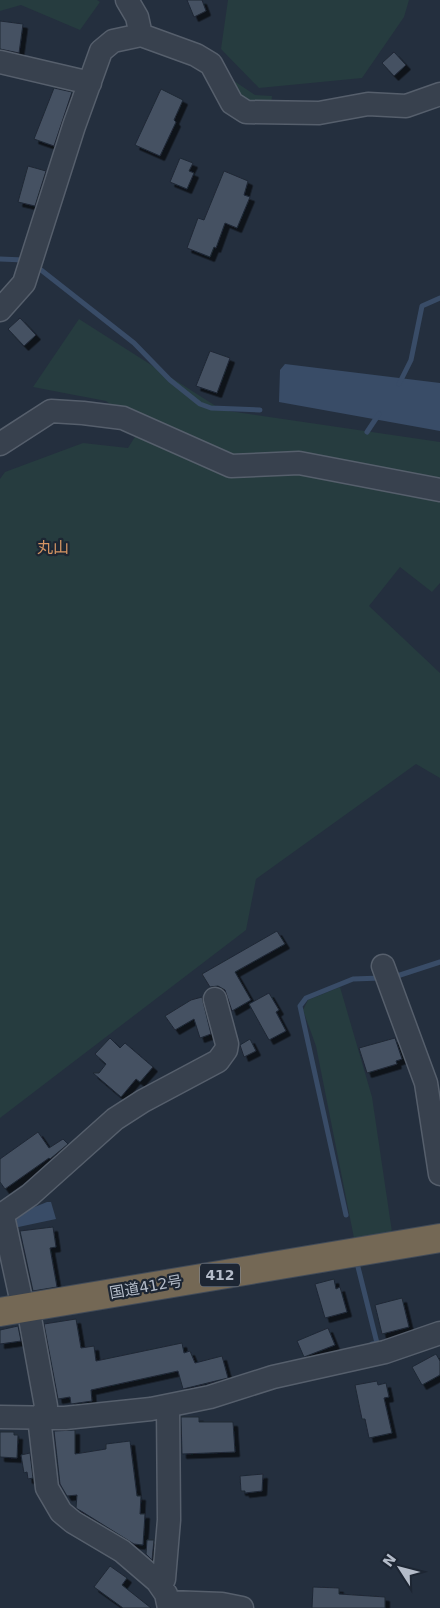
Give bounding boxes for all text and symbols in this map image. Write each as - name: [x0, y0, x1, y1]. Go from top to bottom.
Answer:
- district label: 丸山: [37, 538, 69, 557]
- road number: 412: [200, 1264, 240, 1286]
- street label: 国道412号: [108, 1272, 184, 1302]
- north arrow: [375, 1543, 425, 1593]
- text: N: [380, 1551, 399, 1570]

